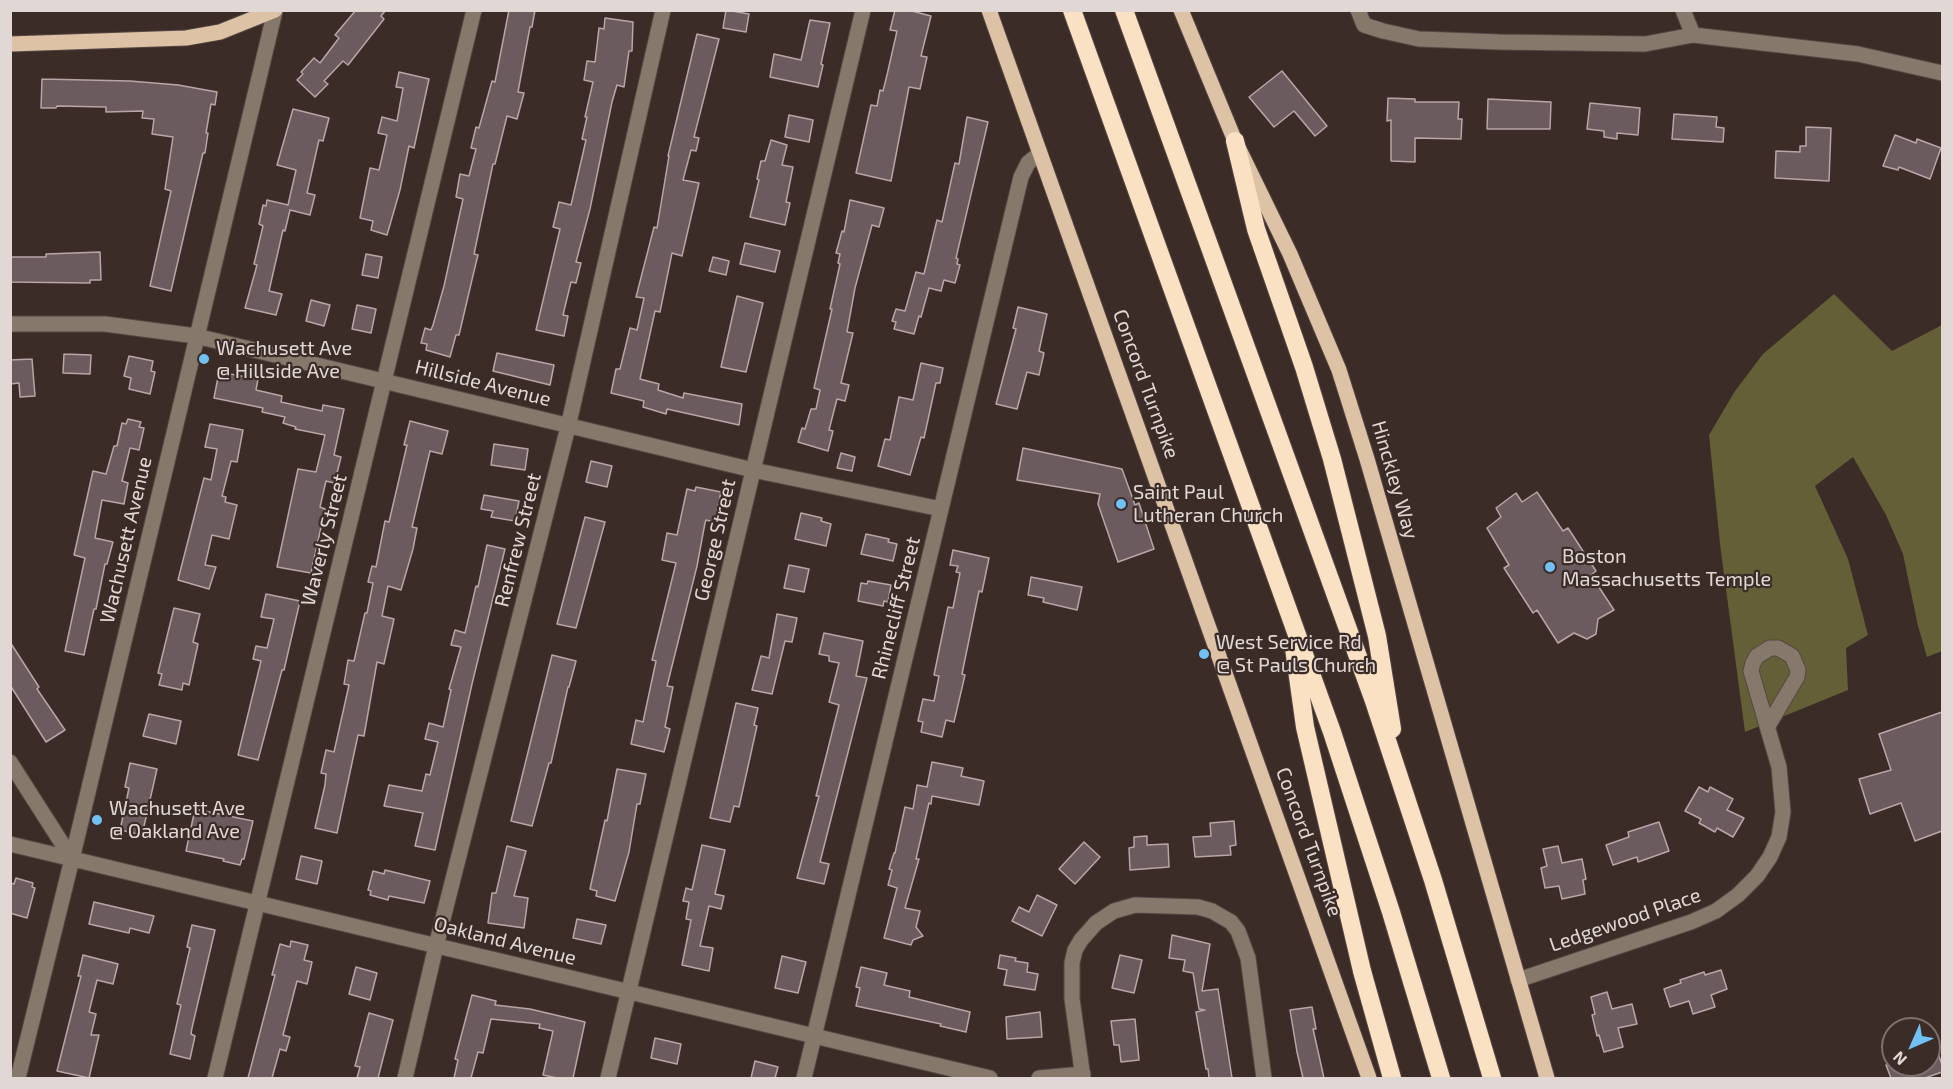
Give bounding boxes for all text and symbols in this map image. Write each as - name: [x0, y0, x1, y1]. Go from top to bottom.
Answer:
- street label: Concord Turnpike: [1108, 306, 1184, 462]
- place label: Wachusett Ave @ Hillside Ave: [216, 336, 352, 383]
- marker: Wachusett Ave @ Hillside Ave: [197, 352, 211, 366]
- street label: Hillside Avenue: [413, 355, 553, 411]
- street label: Hinckley Way: [1367, 418, 1423, 542]
- street label: Wachusett Avenue: [95, 454, 157, 626]
- street label: Renfrew Street: [490, 471, 546, 609]
- street label: Waverly Street: [296, 472, 352, 608]
- street label: George Street: [689, 477, 741, 603]
- place label: Saint Paul Lutheran Church: [1133, 480, 1283, 527]
- marker: Saint Paul Lutheran Church: [1114, 497, 1128, 511]
- street label: Rhinecliff Street: [867, 534, 925, 682]
- place label: Boston Massachusetts Temple: [1562, 544, 1771, 591]
- marker: Boston Massachusetts Temple: [1543, 560, 1557, 574]
- place label: West Service Rd @ St Pauls Church: [1216, 630, 1376, 677]
- marker: West Service Rd @ St Pauls Church: [1197, 647, 1211, 661]
- street label: Concord Turnpike: [1271, 764, 1347, 920]
- place label: Wachusett Ave @ Oakland Ave: [109, 796, 245, 843]
- marker: Wachusett Ave @ Oakland Ave: [90, 813, 104, 827]
- street label: Ledgewood Place: [1546, 883, 1704, 957]
- street label: Oakland Avenue: [431, 912, 579, 970]
- north arrow: [1881, 1017, 1941, 1077]
- text: N: [1889, 1048, 1910, 1069]

